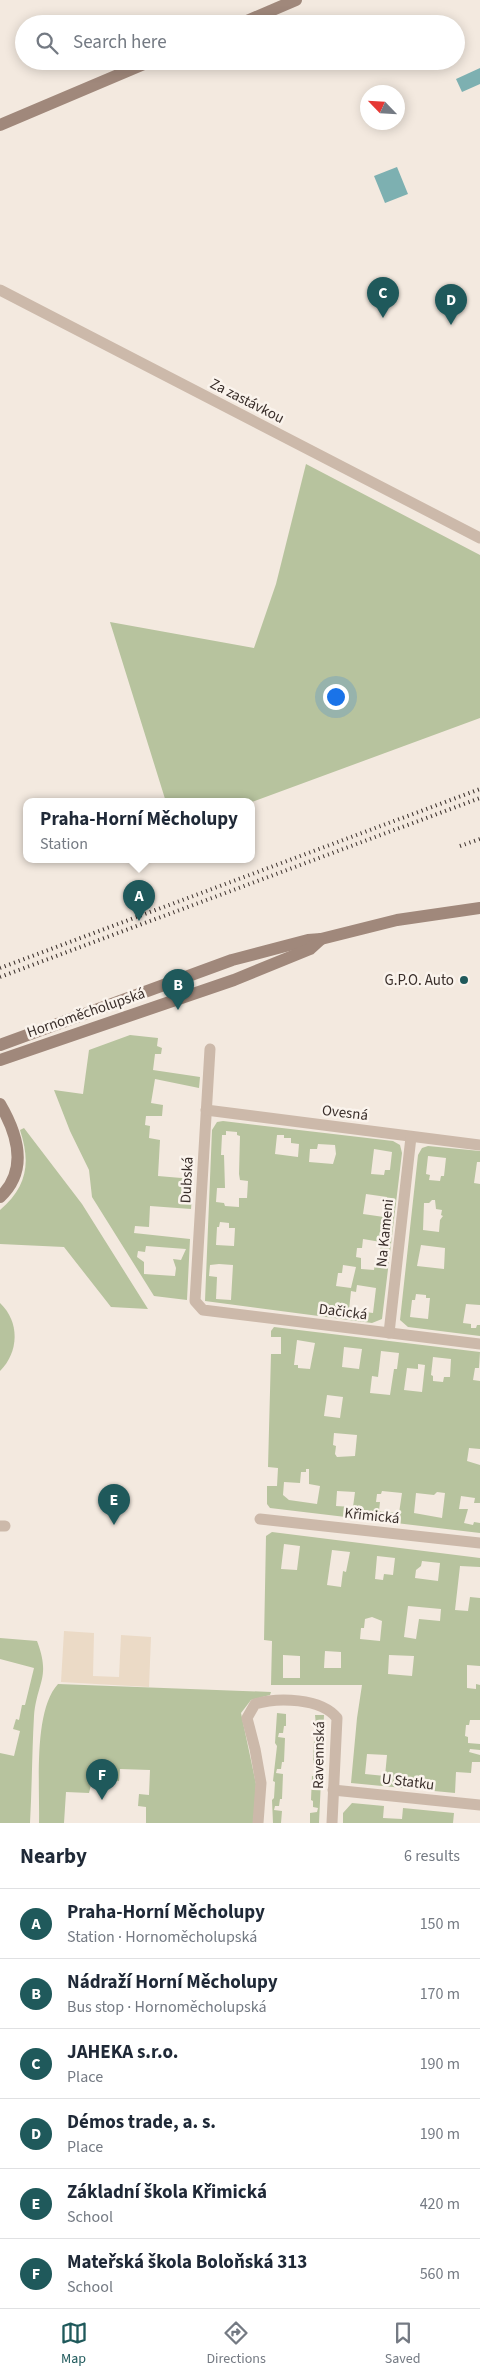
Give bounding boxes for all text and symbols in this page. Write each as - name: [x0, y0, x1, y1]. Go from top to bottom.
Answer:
- search box: [15, 15, 465, 70]
- icon: search: [33, 29, 61, 57]
- text: Search here: [73, 29, 167, 56]
- north arrow: [360, 85, 405, 130]
- pin: C: [367, 277, 399, 318]
- pin: D: [435, 284, 467, 325]
- street label: Za zastávkou: [206, 373, 288, 429]
- your location: [323, 684, 349, 710]
- popup: [23, 798, 255, 863]
- text: Praha-Horní Měcholupy: [40, 806, 238, 833]
- text: Station: [40, 833, 88, 855]
- pin: A: [123, 880, 155, 921]
- pin: B: [162, 969, 194, 1010]
- place label: G.P.O. Auto: [385, 970, 454, 991]
- marker: G.P.O. Auto: [458, 974, 470, 986]
- street label: Hornoměcholupská: [24, 983, 148, 1043]
- street label: Ovesná: [321, 1100, 369, 1126]
- street label: Dubská: [175, 1156, 199, 1204]
- street label: Na Kameni: [371, 1198, 399, 1268]
- street label: Dačická: [317, 1299, 369, 1325]
- pin: E: [98, 1484, 130, 1525]
- street label: Křimická: [343, 1503, 401, 1529]
- street label: Ravennská: [308, 1721, 330, 1789]
- pin: F: [86, 1759, 118, 1800]
- street label: U Statku: [380, 1768, 436, 1796]
- text: Nearby: [20, 1841, 87, 1871]
- text: 6 results: [404, 1845, 460, 1867]
- text: Praha-Horní Měcholupy: [67, 1899, 265, 1926]
- text: A: [31, 1913, 41, 1935]
- text: 150 m: [420, 1913, 460, 1935]
- text: Station · Hornoměcholupská: [67, 1926, 257, 1948]
- text: Nádraží Horní Měcholupy: [67, 1969, 278, 1996]
- text: B: [31, 1983, 41, 2005]
- text: 170 m: [420, 1983, 460, 2005]
- text: Bus stop · Hornoměcholupská: [67, 1996, 267, 2018]
- text: JAHEKA s.r.o.: [67, 2039, 179, 2066]
- text: C: [31, 2053, 41, 2075]
- text: 190 m: [420, 2053, 460, 2075]
- text: Place: [67, 2066, 103, 2088]
- text: Démos trade, a. s.: [67, 2109, 216, 2136]
- text: D: [31, 2123, 41, 2145]
- text: 190 m: [420, 2123, 460, 2145]
- text: Place: [67, 2136, 103, 2158]
- text: Základní škola Křimická: [67, 2179, 267, 2206]
- text: E: [32, 2193, 40, 2215]
- text: 420 m: [420, 2193, 460, 2215]
- text: School: [67, 2206, 113, 2228]
- text: Mateřská škola Boloňská 313: [67, 2249, 307, 2276]
- text: F: [32, 2263, 40, 2285]
- text: 560 m: [420, 2263, 460, 2285]
- text: School: [67, 2276, 113, 2298]
- tab: Map: [60, 2319, 88, 2369]
- tab: Directions: [207, 2319, 266, 2369]
- tab: Saved: [385, 2319, 420, 2369]

